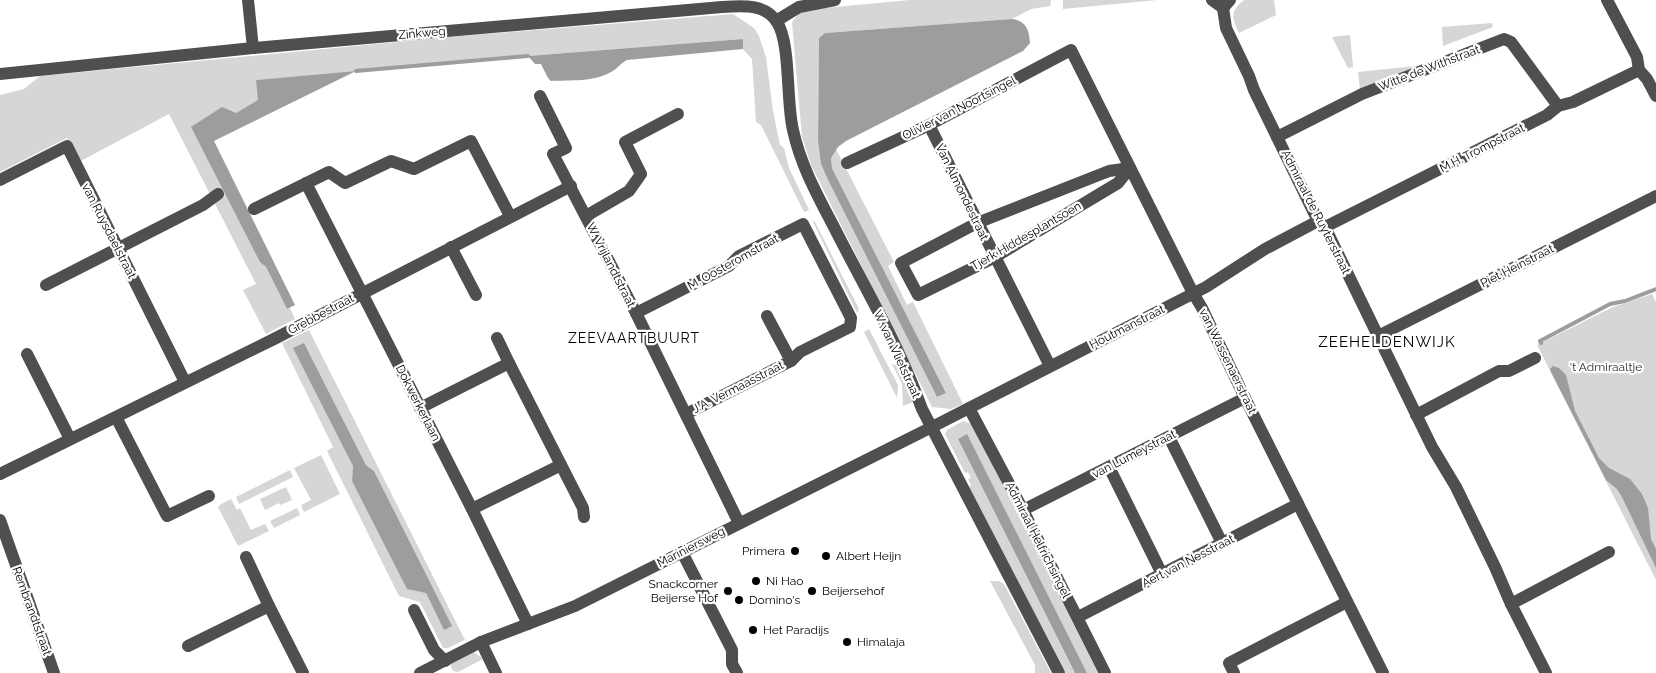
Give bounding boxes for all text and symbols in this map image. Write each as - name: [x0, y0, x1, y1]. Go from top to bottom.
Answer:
- street label: Zinkweg: [398, 24, 446, 42]
- street label: Witte de Withstraat: [1376, 42, 1482, 94]
- street label: Olivier van Noortsingel: [900, 73, 1019, 143]
- street label: M.H. Trompstraat: [1437, 121, 1527, 175]
- street label: Van Almondestraat: [933, 141, 991, 243]
- street label: Admiraal de Ruyterstraat: [1279, 148, 1353, 276]
- street label: van Ruysdaelstraat: [79, 181, 139, 281]
- street label: Tjerk Hiddesplantsoen: [968, 199, 1084, 273]
- street label: W. Vrijlandtstraat: [584, 220, 638, 310]
- street label: M. Oosteromstraat: [685, 231, 781, 293]
- street label: Piet Heinstraat: [1478, 241, 1556, 291]
- street label: Grebbestraat: [286, 291, 356, 337]
- street label: Houtmanstraat: [1087, 302, 1167, 352]
- street label: van Wassenaerstraat: [1196, 306, 1260, 416]
- street label: W. van Vlietstraat: [871, 308, 923, 400]
- district label: ZEEVAARTBUURT: [568, 330, 700, 346]
- district label: ZEEHELDENWIJK: [1318, 333, 1456, 351]
- street label: J.A. Vermaasstraat: [690, 358, 786, 416]
- park label: 't Admiraaltje: [1570, 360, 1642, 374]
- street label: Dokwerkerlaan: [393, 363, 443, 443]
- street label: van Lumeystraat: [1090, 427, 1178, 481]
- street label: Admiraal Helfrichsingel: [1003, 479, 1074, 601]
- street label: Mariniersweg: [655, 524, 727, 570]
- street label: Aert van Nesstraat: [1139, 532, 1237, 590]
- place label: Primera: [742, 544, 785, 558]
- marker: Primera: [789, 545, 801, 557]
- place label: Albert Heijn: [836, 549, 901, 563]
- marker: Albert Heijn: [820, 550, 832, 562]
- street label: Rembrandtstraat: [9, 565, 55, 657]
- place label: Ni Hao: [766, 574, 803, 588]
- marker: Ni Hao: [750, 575, 762, 587]
- place label: Snackcorner Beijerse Hof: [648, 577, 719, 605]
- place label: Beijersehof: [822, 584, 885, 598]
- marker: Snackcorner Beijerse Hof: [722, 585, 734, 597]
- marker: Beijersehof: [806, 585, 818, 597]
- place label: Domino's: [749, 593, 801, 607]
- marker: Domino's: [733, 594, 745, 606]
- place label: Het Paradijs: [763, 623, 829, 637]
- marker: Het Paradijs: [747, 624, 759, 636]
- place label: Himalaja: [857, 635, 905, 649]
- marker: Himalaja: [841, 636, 853, 648]

